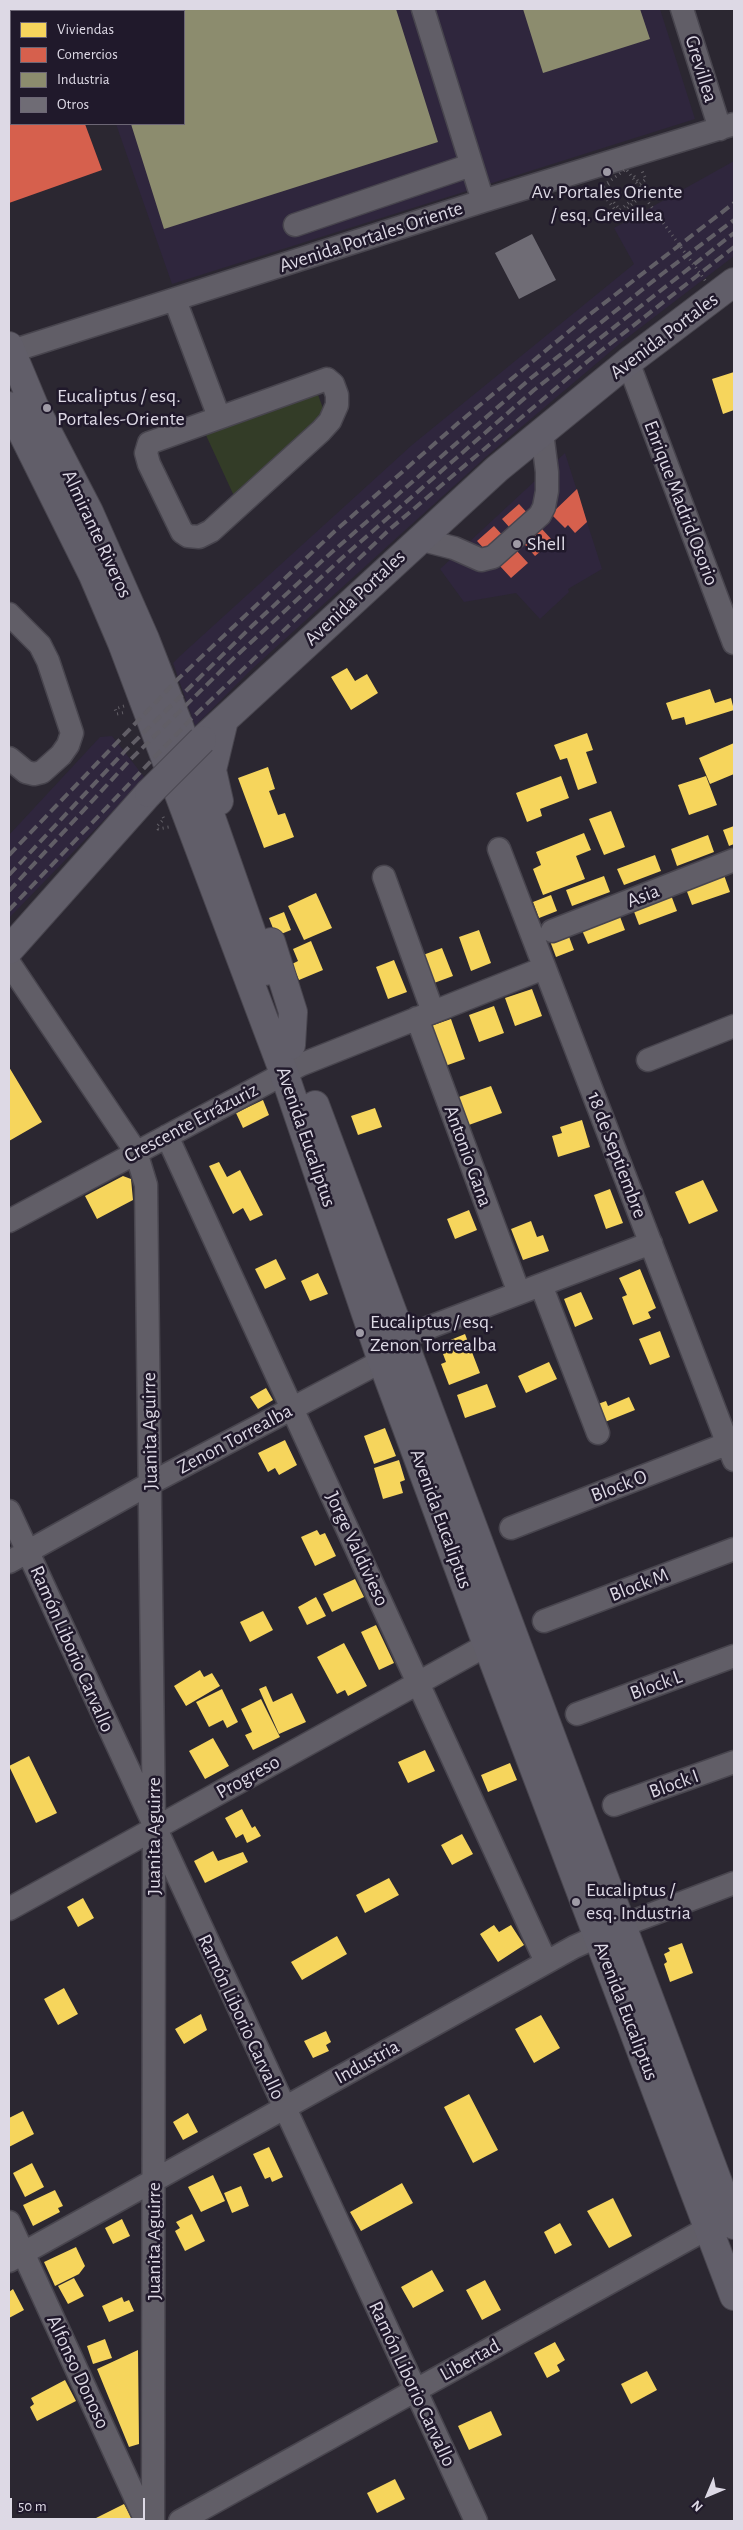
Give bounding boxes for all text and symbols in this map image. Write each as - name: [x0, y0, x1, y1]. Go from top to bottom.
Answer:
- legend: [10, 10, 185, 125]
- text: Viviendas: [57, 22, 114, 37]
- street label: Grevillea: [679, 33, 723, 105]
- text: Comercios: [57, 47, 118, 62]
- text: Industria: [57, 72, 110, 87]
- text: Otros: [57, 97, 89, 112]
- marker: Av. Portales Oriente / esq. Grevillea: [601, 166, 613, 178]
- place label: Av. Portales Oriente / esq. Grevillea: [531, 180, 683, 227]
- street label: Avenida Portales Oriente: [276, 196, 466, 278]
- street label: Avenida Portales: [605, 287, 723, 385]
- place label: Eucaliptus / esq. Portales-Oriente: [57, 384, 185, 431]
- marker: Eucaliptus / esq. Portales-Oriente: [41, 402, 53, 414]
- street label: Enrique Madrid Osorio: [638, 417, 724, 589]
- street label: Almirante Riveros: [57, 466, 137, 602]
- place label: Shell: [527, 532, 566, 556]
- marker: Shell: [511, 538, 523, 550]
- street label: Avenida Portales: [299, 545, 411, 651]
- street label: Asia: [623, 879, 663, 913]
- street label: Avenida Eucaliptus: [271, 1064, 341, 1210]
- street label: Crescente Errázuriz: [120, 1078, 262, 1168]
- street label: 18 de Septiembre: [582, 1089, 652, 1221]
- street label: Antonio Gana: [439, 1102, 497, 1210]
- place label: Eucaliptus / esq. Zenon Torrealba: [370, 1310, 497, 1357]
- marker: Eucaliptus / esq. Zenon Torrealba: [354, 1327, 366, 1339]
- street label: Juanita Aguirre: [137, 1372, 163, 1490]
- street label: Zenon Torrealba: [173, 1399, 297, 1479]
- street label: Avenida Eucaliptus: [405, 1446, 477, 1592]
- street label: Block O: [587, 1464, 651, 1508]
- street label: Jorge Valdivieso: [320, 1488, 394, 1610]
- street label: Ramón Liborio Carvallo: [24, 1562, 120, 1736]
- street label: Block M: [606, 1563, 672, 1607]
- street label: Block L: [627, 1664, 685, 1706]
- street label: Progreso: [212, 1750, 284, 1804]
- street label: Block I: [646, 1764, 702, 1804]
- street label: Juanita Aguirre: [142, 1777, 166, 1895]
- place label: Eucaliptus / esq. Industria: [586, 1878, 691, 1925]
- marker: Eucaliptus / esq. Industria: [570, 1896, 582, 1908]
- street label: Ramón Liborio Carvallo: [192, 1931, 290, 2103]
- street label: Avenida Eucaliptus: [589, 1938, 663, 2084]
- street label: Industria: [330, 2034, 404, 2090]
- street label: Juanita Aguirre: [142, 2182, 166, 2300]
- street label: Ramón Liborio Carvallo: [363, 2298, 461, 2470]
- street label: Alfonso Donoso: [41, 2311, 115, 2433]
- street label: Libertad: [436, 2334, 504, 2386]
- north arrow: [683, 2470, 733, 2520]
- scale bar: [12, 2488, 148, 2520]
- text: N: [689, 2497, 706, 2514]
- text: 50 m: [18, 2499, 47, 2514]

